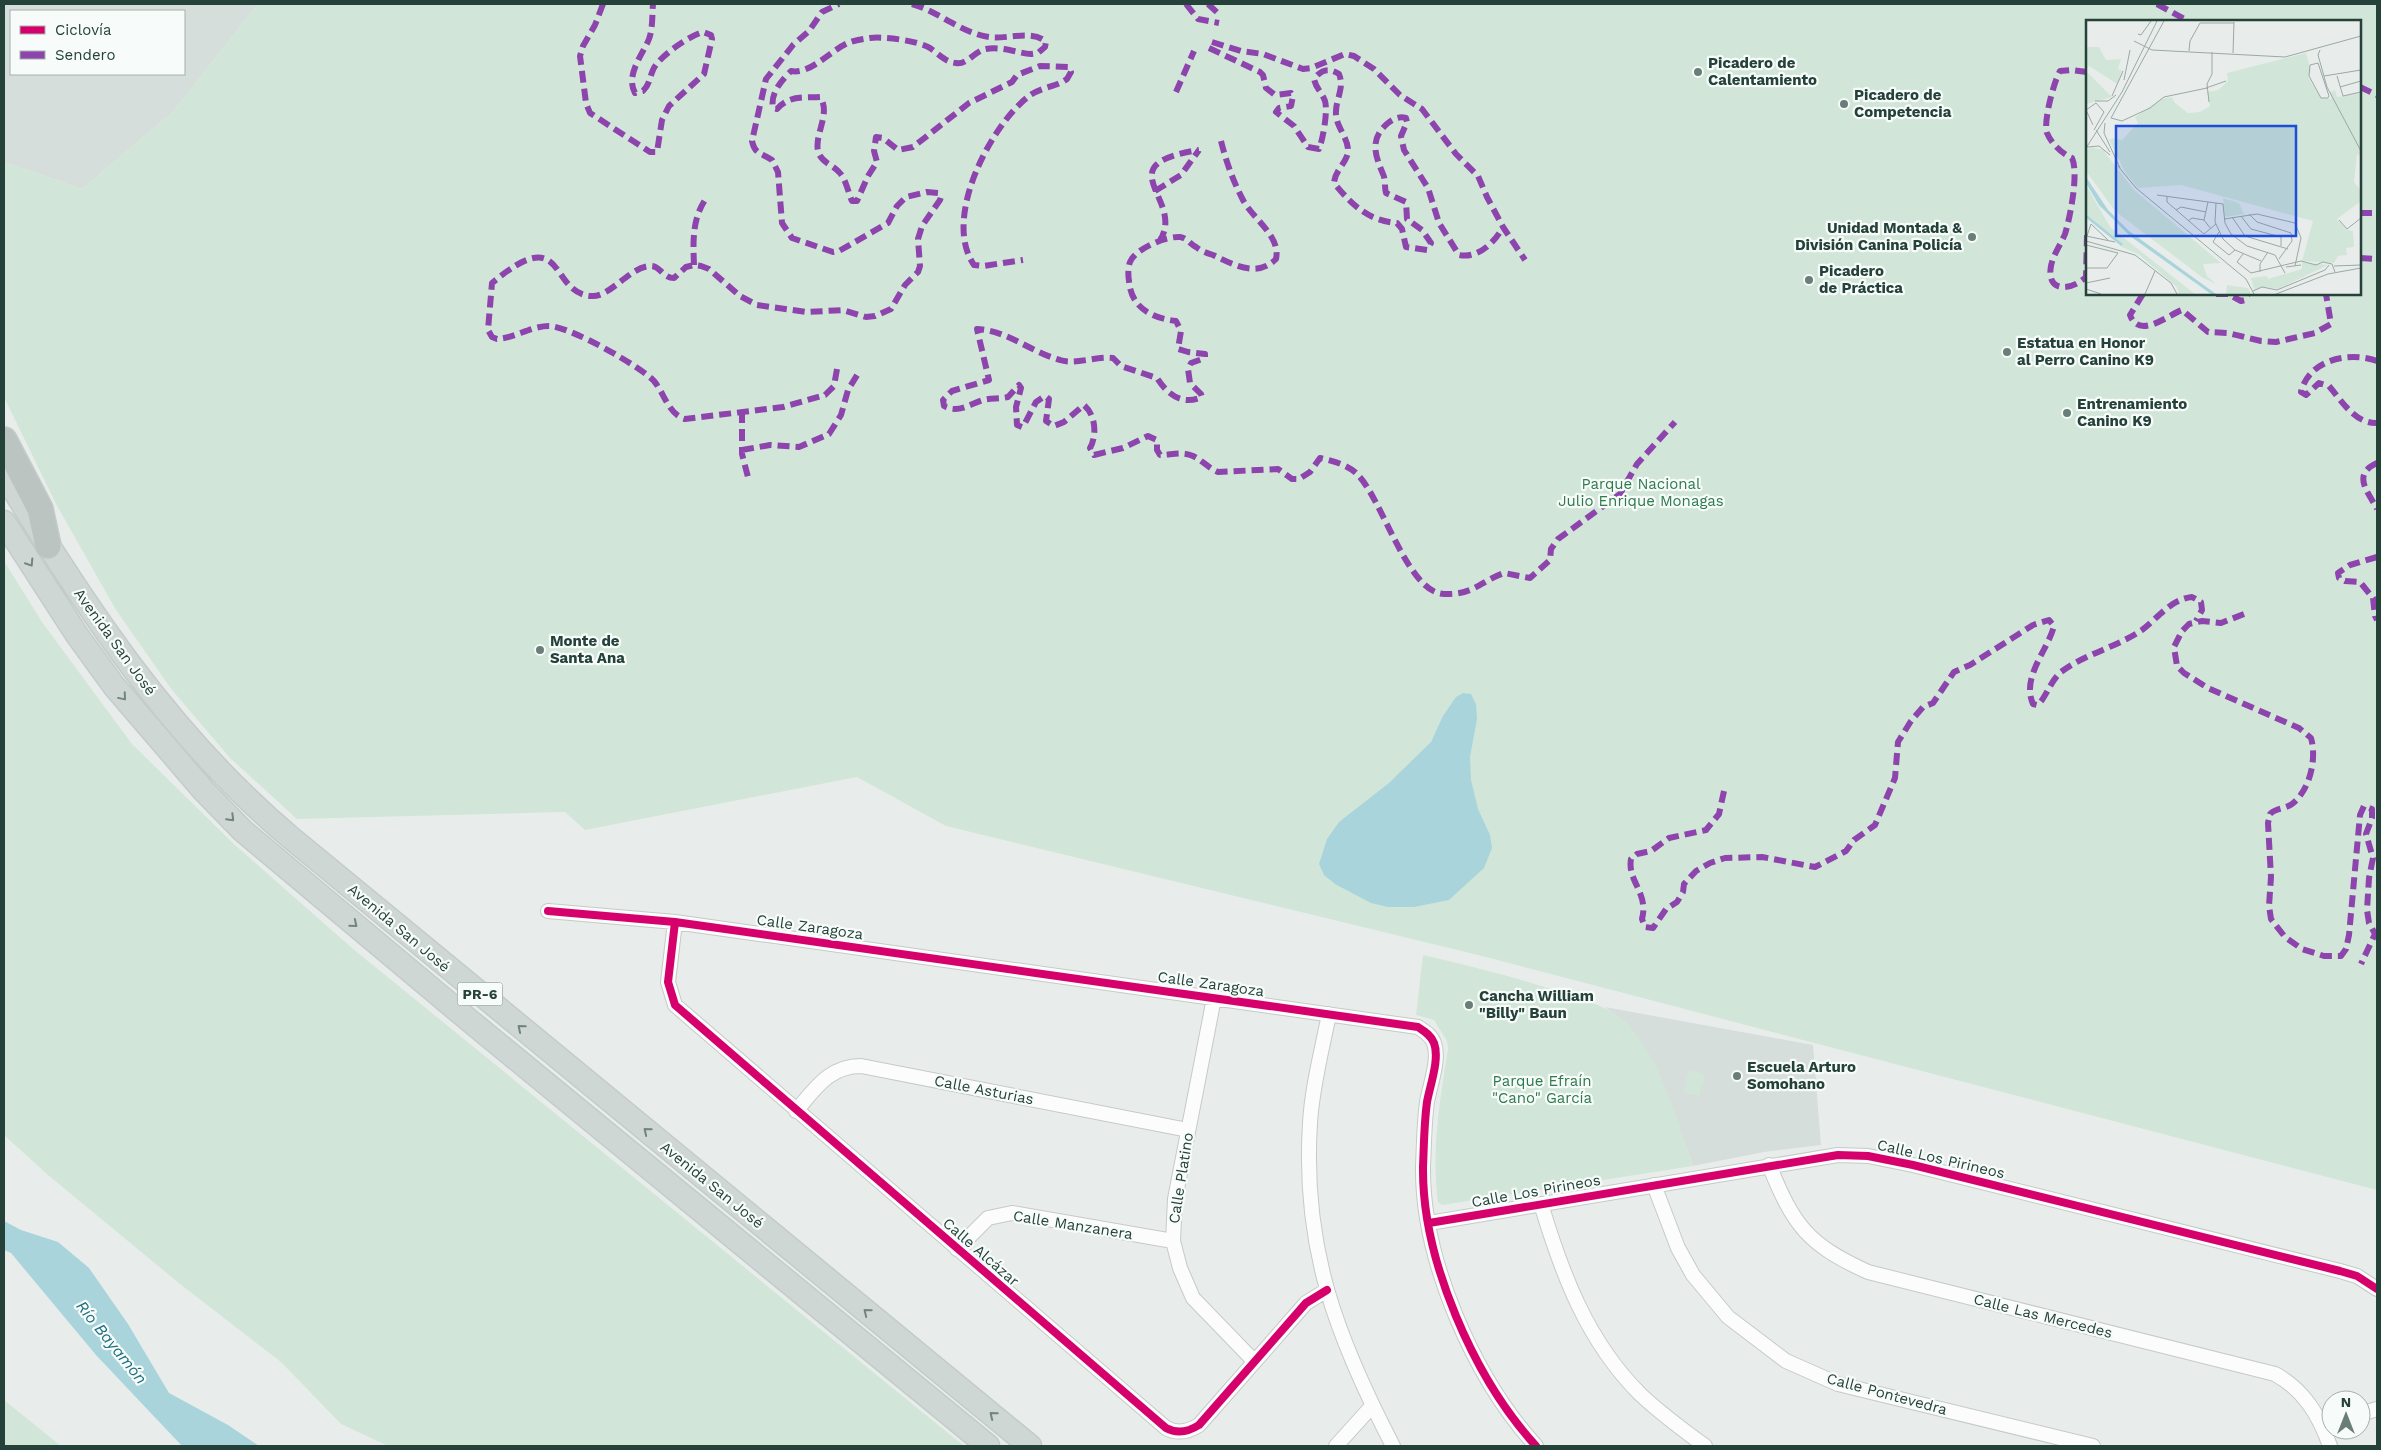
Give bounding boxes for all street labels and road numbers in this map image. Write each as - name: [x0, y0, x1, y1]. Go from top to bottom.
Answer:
- street label: Avenida San José: [70, 585, 160, 699]
- street label: Avenida San José: [344, 880, 454, 976]
- street label: Calle Zaragoza: [756, 911, 865, 943]
- street label: Calle Zaragoza: [1157, 968, 1266, 1000]
- road number: PR-6: [458, 982, 502, 1006]
- street label: Calle Asturias: [933, 1072, 1035, 1108]
- street label: Calle Platino: [1165, 1131, 1197, 1225]
- street label: Calle Los Pirineos: [1875, 1136, 2007, 1182]
- street label: Avenida San José: [657, 1138, 767, 1232]
- street label: Calle Los Pirineos: [1470, 1171, 1602, 1211]
- street label: Calle Manzanera: [1012, 1207, 1135, 1243]
- street label: Calle Alcázar: [939, 1214, 1023, 1290]
- street label: Calle Las Mercedes: [1972, 1290, 2114, 1342]
- street label: Calle Pontevedra: [1825, 1369, 1950, 1419]

